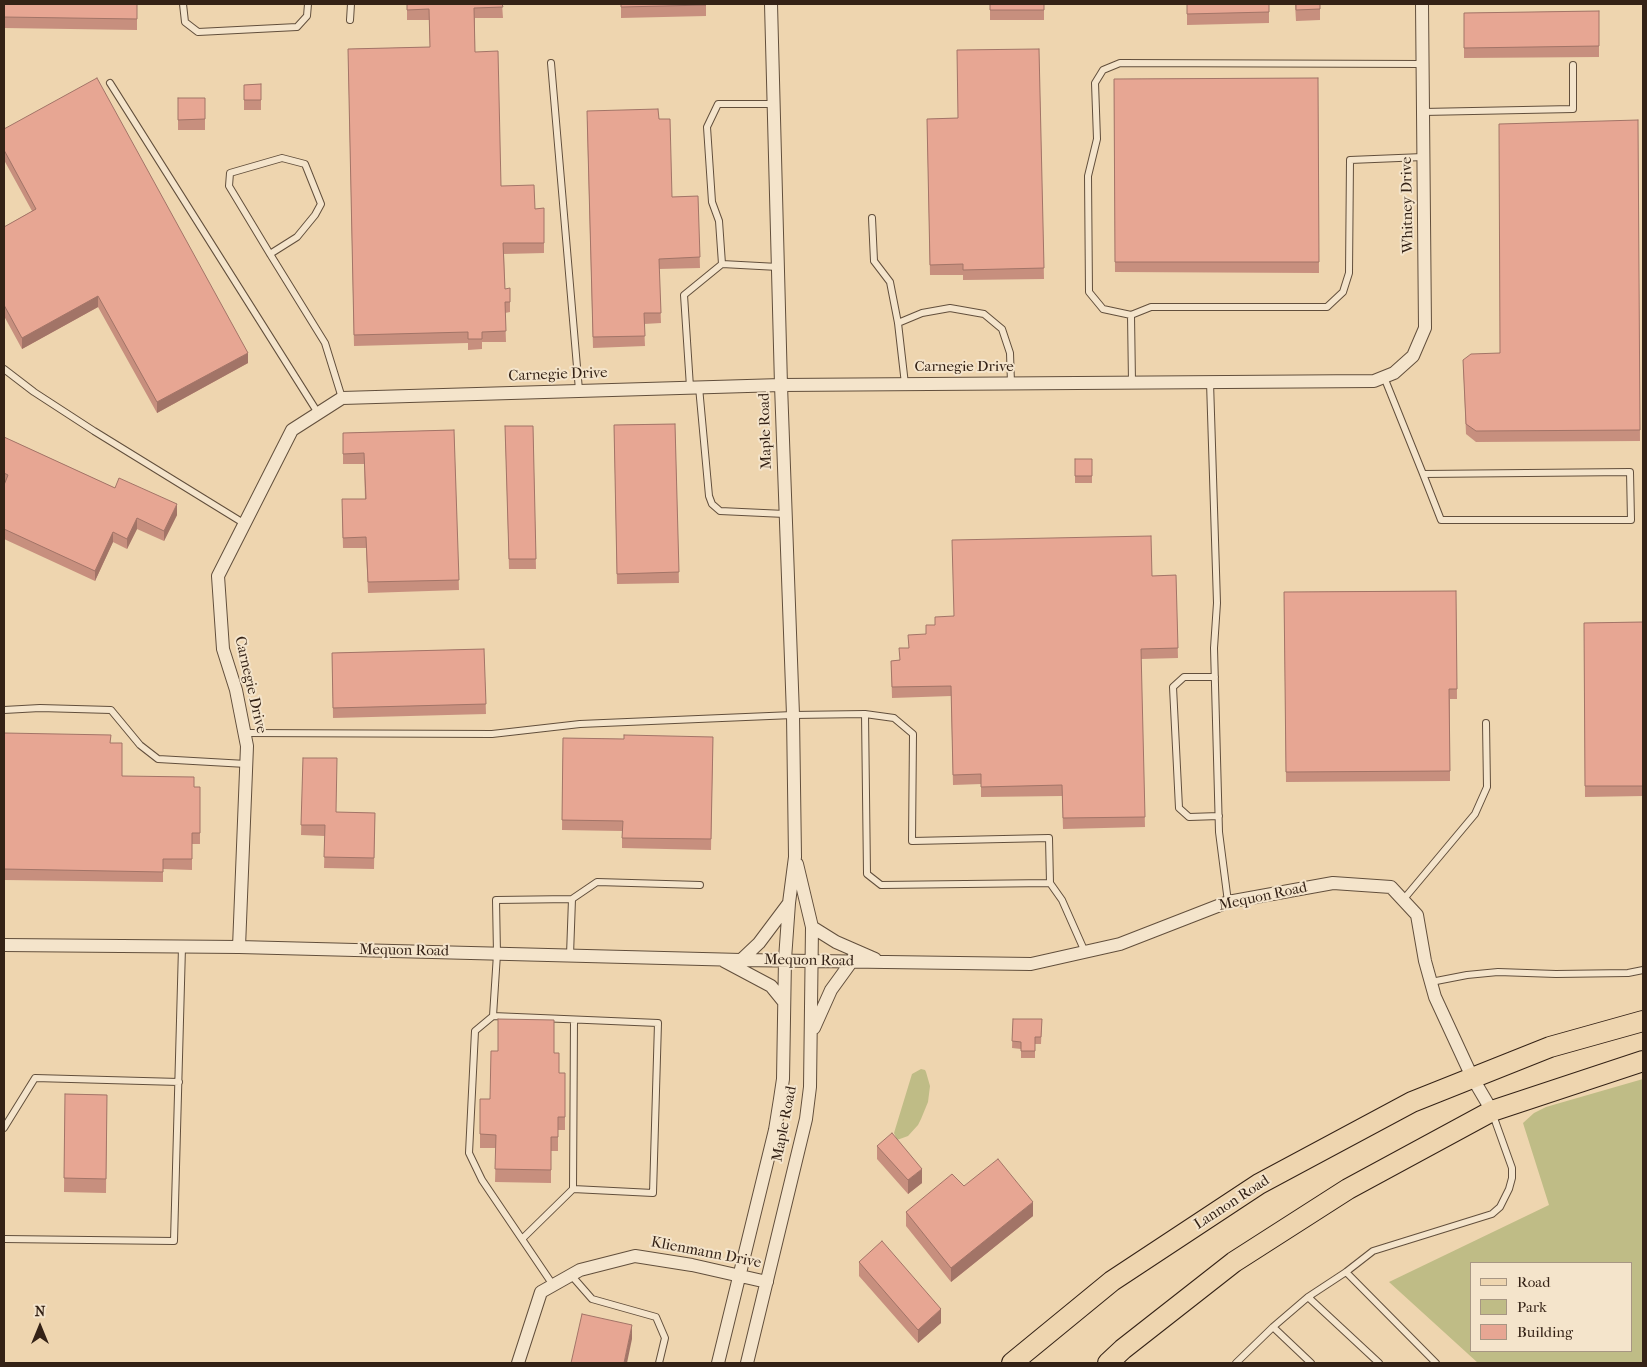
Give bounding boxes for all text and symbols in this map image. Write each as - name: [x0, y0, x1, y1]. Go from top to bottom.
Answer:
- street label: Whitney Drive: [1398, 157, 1418, 253]
- street label: Carnegie Drive: [914, 358, 1014, 376]
- street label: Carnegie Drive: [508, 364, 608, 386]
- street label: Maple Road: [756, 392, 776, 470]
- street label: Carnegie Drive: [230, 635, 270, 735]
- street label: Mequon Road: [1217, 879, 1309, 915]
- street label: Mequon Road: [359, 941, 449, 961]
- street label: Mequon Road: [764, 951, 854, 971]
- street label: Maple Road: [769, 1085, 801, 1163]
- street label: Lannon Road: [1191, 1172, 1273, 1234]
- street label: Klienmann Drive: [649, 1233, 763, 1273]
- legend: [1470, 1262, 1632, 1352]
- text: Road: [1517, 1273, 1550, 1291]
- text: Park: [1517, 1298, 1547, 1316]
- north arrow: [15, 1302, 65, 1352]
- text: N: [35, 1303, 45, 1320]
- text: Building: [1517, 1323, 1573, 1341]

